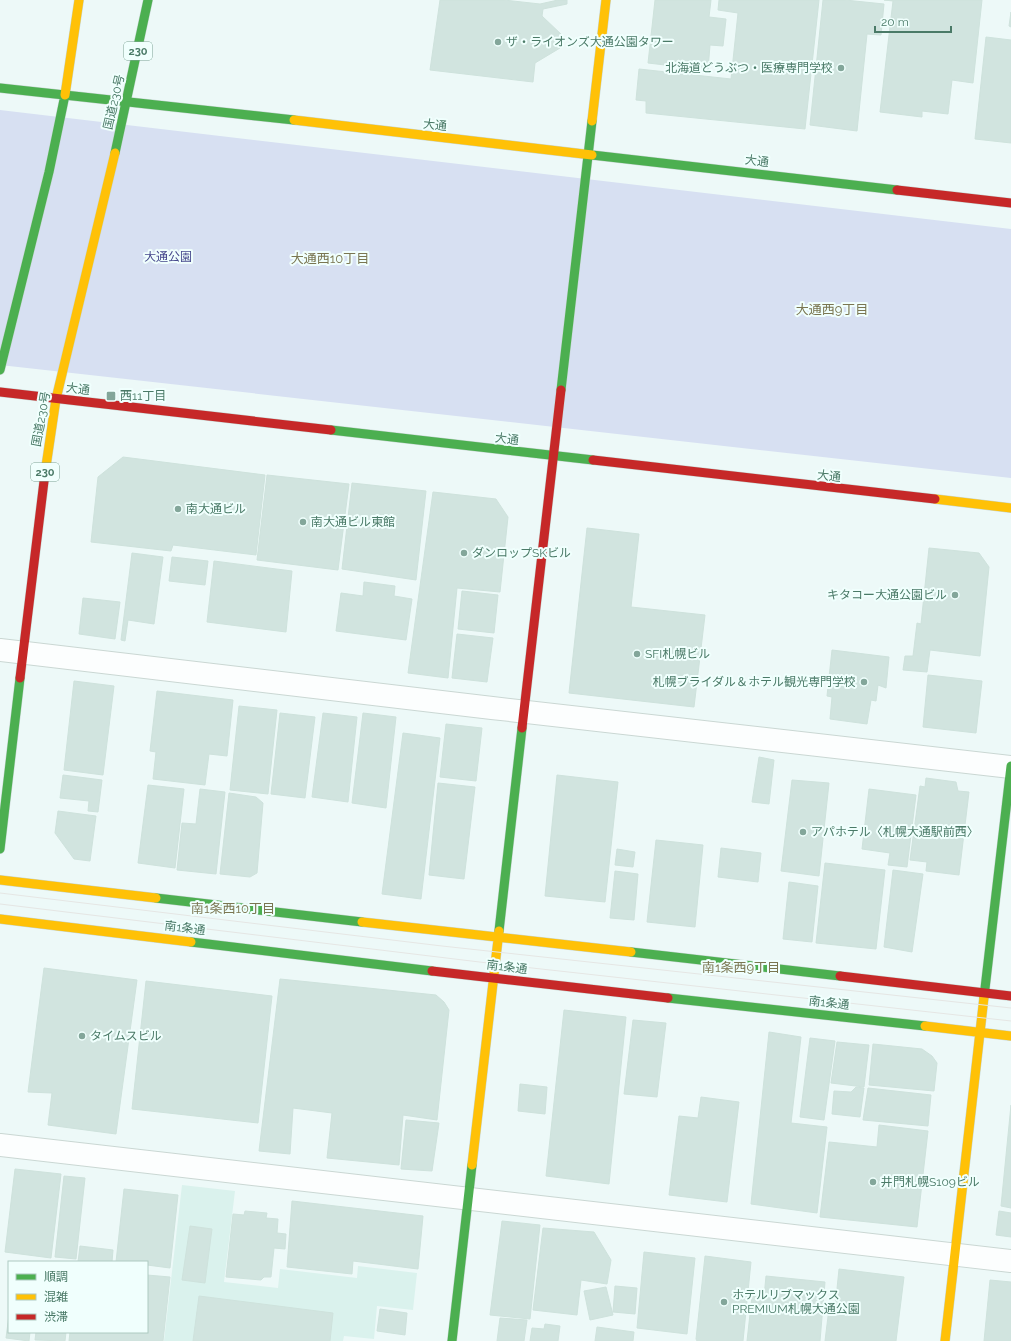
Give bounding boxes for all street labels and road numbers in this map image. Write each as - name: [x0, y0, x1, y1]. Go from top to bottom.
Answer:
- road number: 230: [124, 42, 152, 60]
- street label: 国道230号: [101, 73, 127, 131]
- street label: 大通: [422, 117, 448, 133]
- street label: 大通: [744, 153, 770, 169]
- street label: 大通: [65, 381, 91, 397]
- street label: 国道230号: [29, 390, 53, 448]
- street label: 大通: [494, 431, 520, 447]
- road number: 230: [31, 463, 59, 481]
- street label: 大通: [816, 468, 842, 484]
- street label: 南1条通: [164, 919, 206, 937]
- street label: 南1条通: [486, 958, 528, 976]
- street label: 南1条通: [808, 994, 850, 1012]

